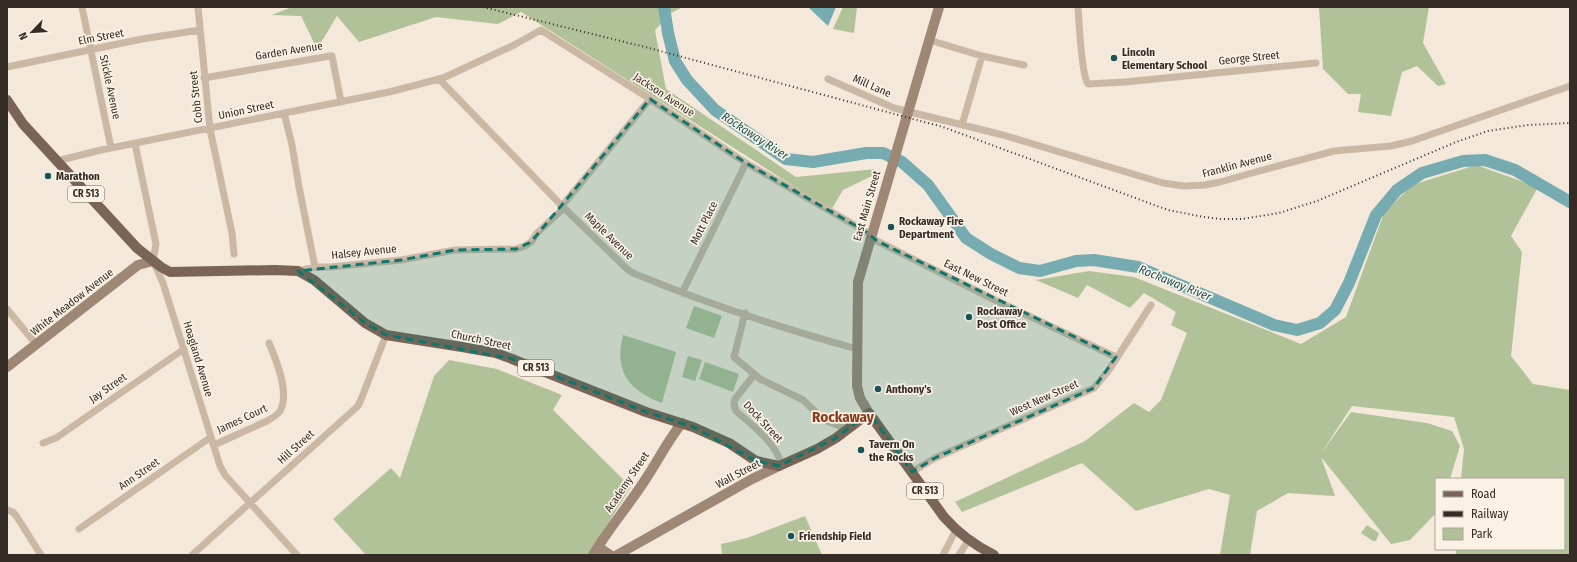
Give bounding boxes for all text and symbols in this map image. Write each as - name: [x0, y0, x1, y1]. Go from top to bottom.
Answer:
- north arrow: [12, 12, 52, 52]
- street label: Elm Street: [77, 26, 125, 48]
- text: N: [16, 30, 31, 42]
- street label: Garden Avenue: [254, 39, 324, 63]
- place label: Lincoln Elementary School: [1122, 46, 1208, 72]
- street label: George Street: [1218, 48, 1281, 68]
- marker: Lincoln Elementary School: [1109, 53, 1119, 63]
- street label: Stickle Avenue: [97, 54, 123, 120]
- street label: Cobb Street: [187, 70, 205, 124]
- street label: Jackson Avenue: [631, 70, 697, 120]
- street label: Mill Lane: [851, 72, 893, 100]
- street label: Union Street: [217, 98, 275, 122]
- water label: Rockaway River: [719, 109, 792, 163]
- street label: Franklin Avenue: [1201, 149, 1273, 181]
- street label: East Main Street: [851, 169, 883, 243]
- place label: Marathon: [56, 170, 100, 183]
- marker: Marathon: [43, 171, 53, 181]
- road number: CR 513: [68, 186, 104, 202]
- street label: Mott Place: [687, 199, 721, 247]
- street label: Maple Avenue: [582, 209, 636, 263]
- place label: Rockaway Fire Department: [899, 215, 964, 241]
- marker: Rockaway Fire Department: [886, 222, 896, 232]
- street label: Halsey Avenue: [331, 242, 397, 262]
- street label: East New Street: [942, 257, 1011, 299]
- water label: Rockaway River: [1137, 262, 1214, 304]
- street label: White Meadow Avenue: [28, 266, 116, 338]
- place label: Rockaway Post Office: [977, 305, 1027, 331]
- marker: Rockaway Post Office: [964, 312, 974, 322]
- street label: Hoagland Avenue: [180, 320, 216, 398]
- street label: Church Street: [450, 327, 512, 353]
- road number: CR 513: [518, 360, 554, 376]
- street label: Jay Street: [87, 370, 130, 406]
- street label: West New Street: [1008, 377, 1081, 419]
- place label: Anthony's: [885, 383, 932, 396]
- marker: Anthony's: [873, 384, 883, 394]
- street label: Dock Street: [741, 399, 786, 446]
- street label: James Court: [215, 402, 270, 436]
- district label: Rockaway: [812, 408, 875, 426]
- street label: Hill Street: [275, 427, 317, 467]
- place label: Tavern On the Rocks: [869, 438, 915, 464]
- marker: Tavern On the Rocks: [856, 445, 866, 455]
- street label: Academy Street: [602, 449, 652, 515]
- street label: Ann Street: [116, 455, 162, 493]
- street label: Wall Street: [713, 457, 763, 491]
- legend: [1435, 478, 1565, 550]
- road number: CR 513: [907, 483, 943, 499]
- text: Road: [1471, 487, 1496, 501]
- text: Railway: [1471, 507, 1509, 521]
- text: Park: [1471, 527, 1493, 541]
- place label: Friendship Field: [799, 530, 871, 543]
- marker: Friendship Field: [786, 531, 796, 541]

